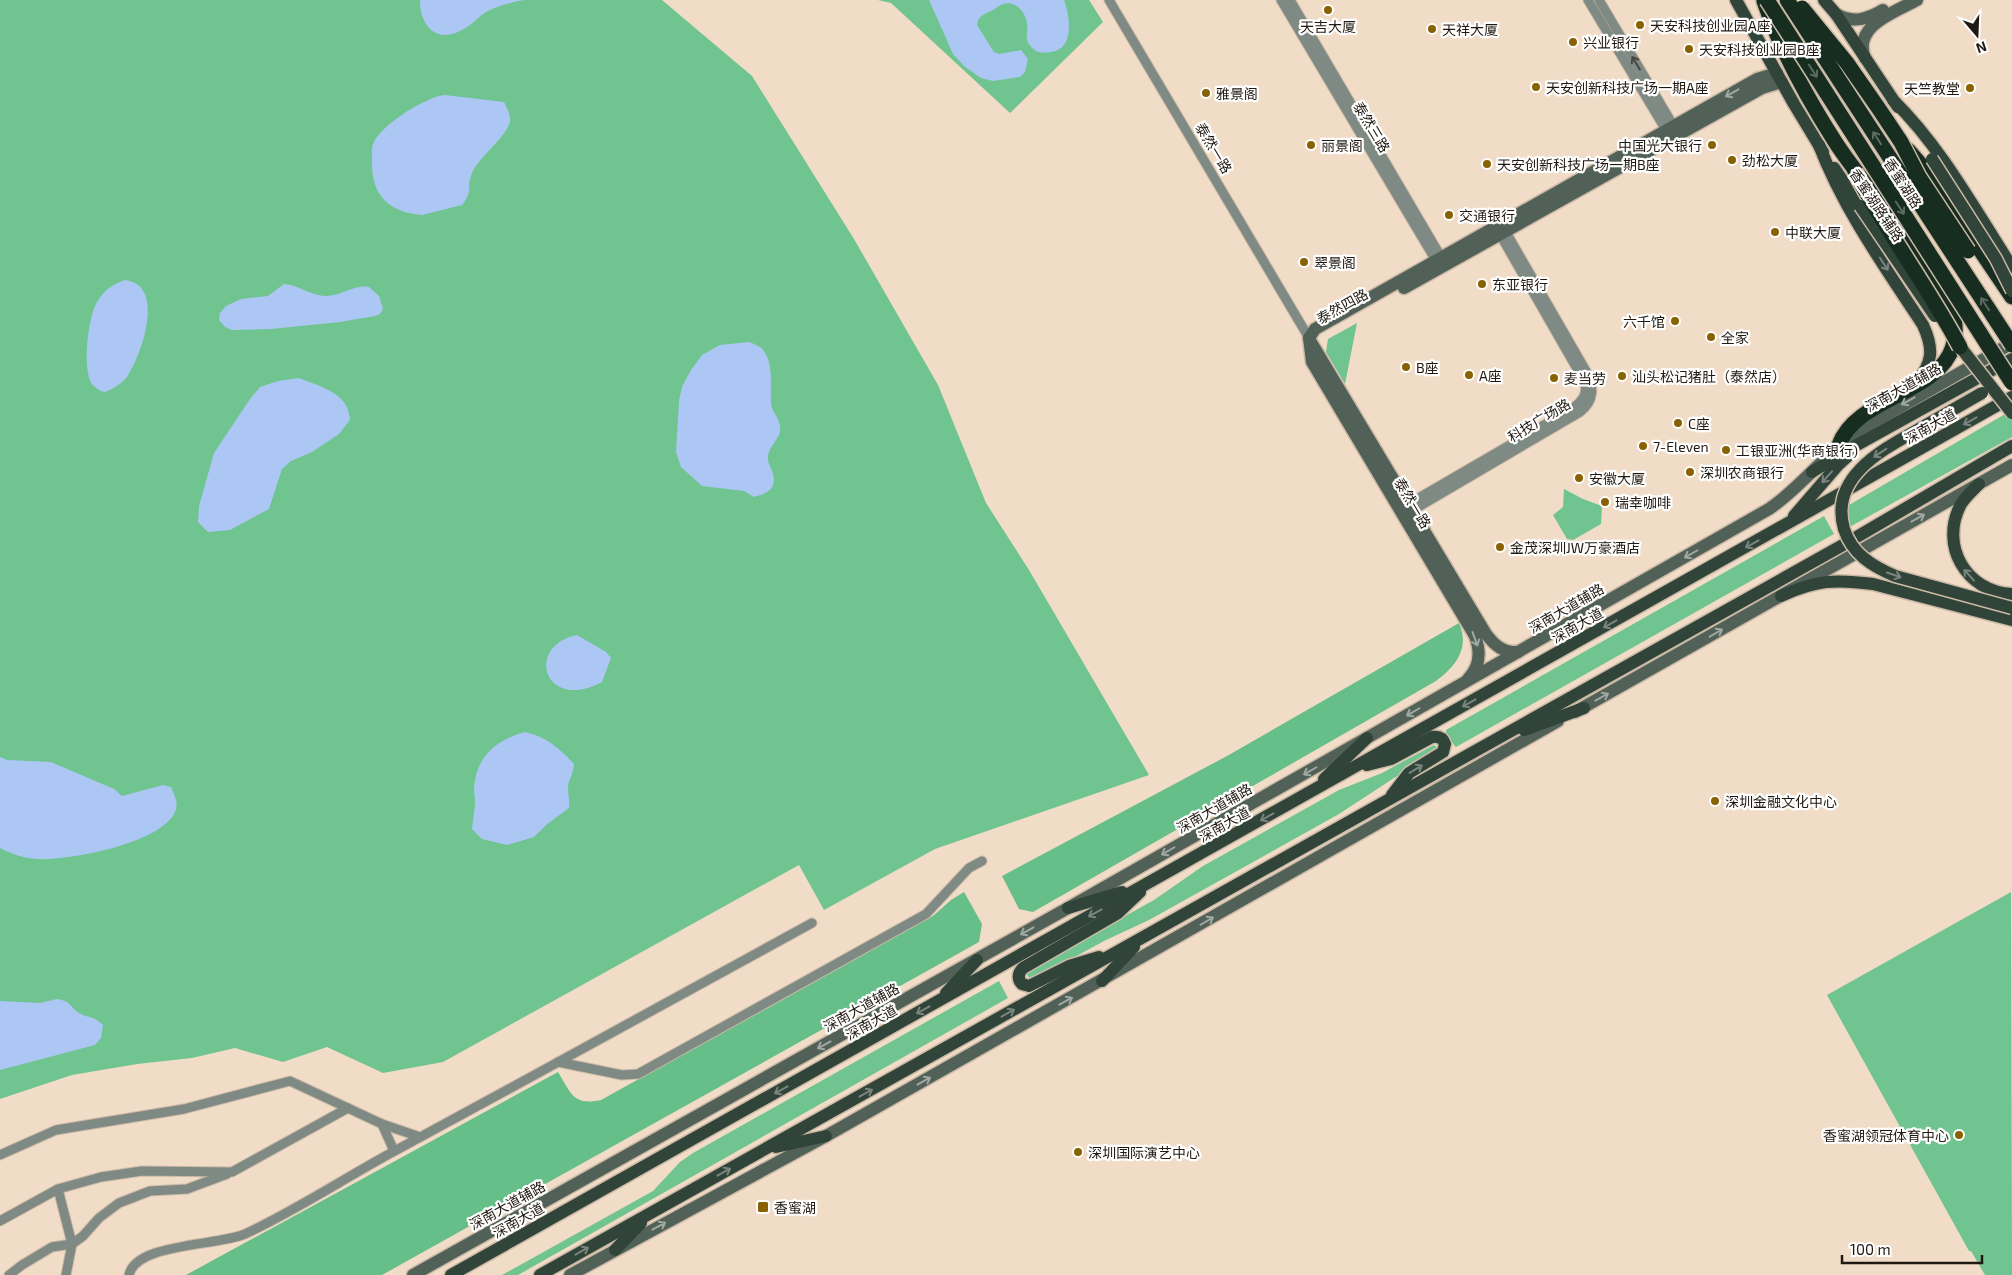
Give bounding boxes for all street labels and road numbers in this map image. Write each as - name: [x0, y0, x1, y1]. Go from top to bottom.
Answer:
- street label: 泰然三路: [1350, 99, 1394, 155]
- street label: 泰然一路: [1192, 120, 1236, 176]
- street label: 香蜜湖路: [1881, 155, 1925, 211]
- street label: 香蜜湖路辅路: [1846, 165, 1908, 245]
- street label: 泰然四路: [1313, 285, 1371, 327]
- street label: 深南大道辅路: [1862, 359, 1944, 415]
- street label: 科技广场路: [1505, 395, 1573, 445]
- street label: 深南大道: [1901, 405, 1959, 447]
- street label: 泰然一路: [1391, 475, 1435, 531]
- street label: 深南大道辅路: [1525, 580, 1607, 636]
- street label: 深南大道: [1548, 604, 1606, 646]
- street label: 深南大道辅路: [1173, 780, 1255, 836]
- street label: 深南大道: [1195, 803, 1253, 845]
- street label: 深南大道辅路: [820, 979, 902, 1035]
- street label: 深南大道: [842, 1001, 900, 1043]
- street label: 深南大道辅路: [466, 1177, 548, 1233]
- street label: 深南大道: [489, 1199, 547, 1241]

